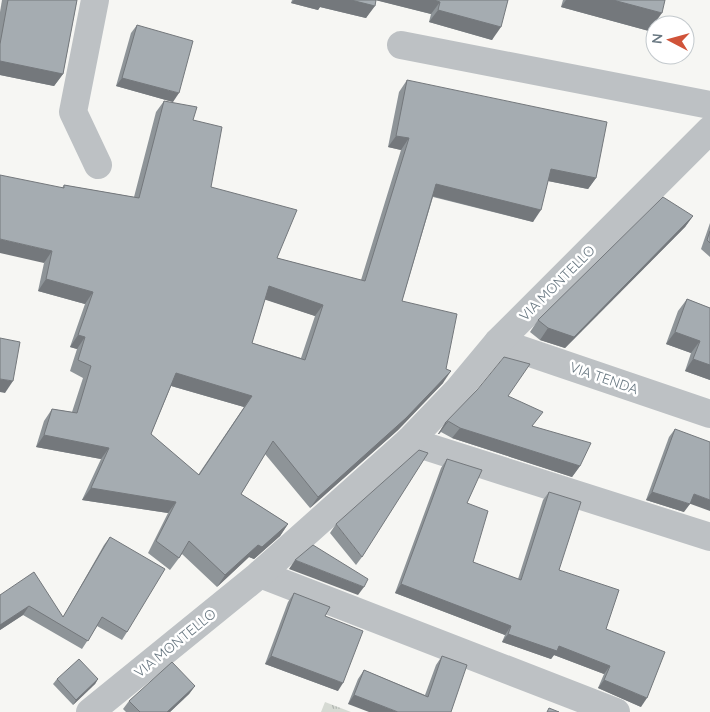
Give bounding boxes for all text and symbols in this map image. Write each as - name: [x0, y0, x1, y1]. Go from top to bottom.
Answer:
- north arrow: [645, 15, 695, 65]
- text: N: [648, 33, 667, 45]
- street label: VIA MONTELLO: [515, 241, 599, 325]
- street label: VIA TENDA: [567, 358, 641, 398]
- street label: VIA MONTELLO: [130, 604, 220, 681]

